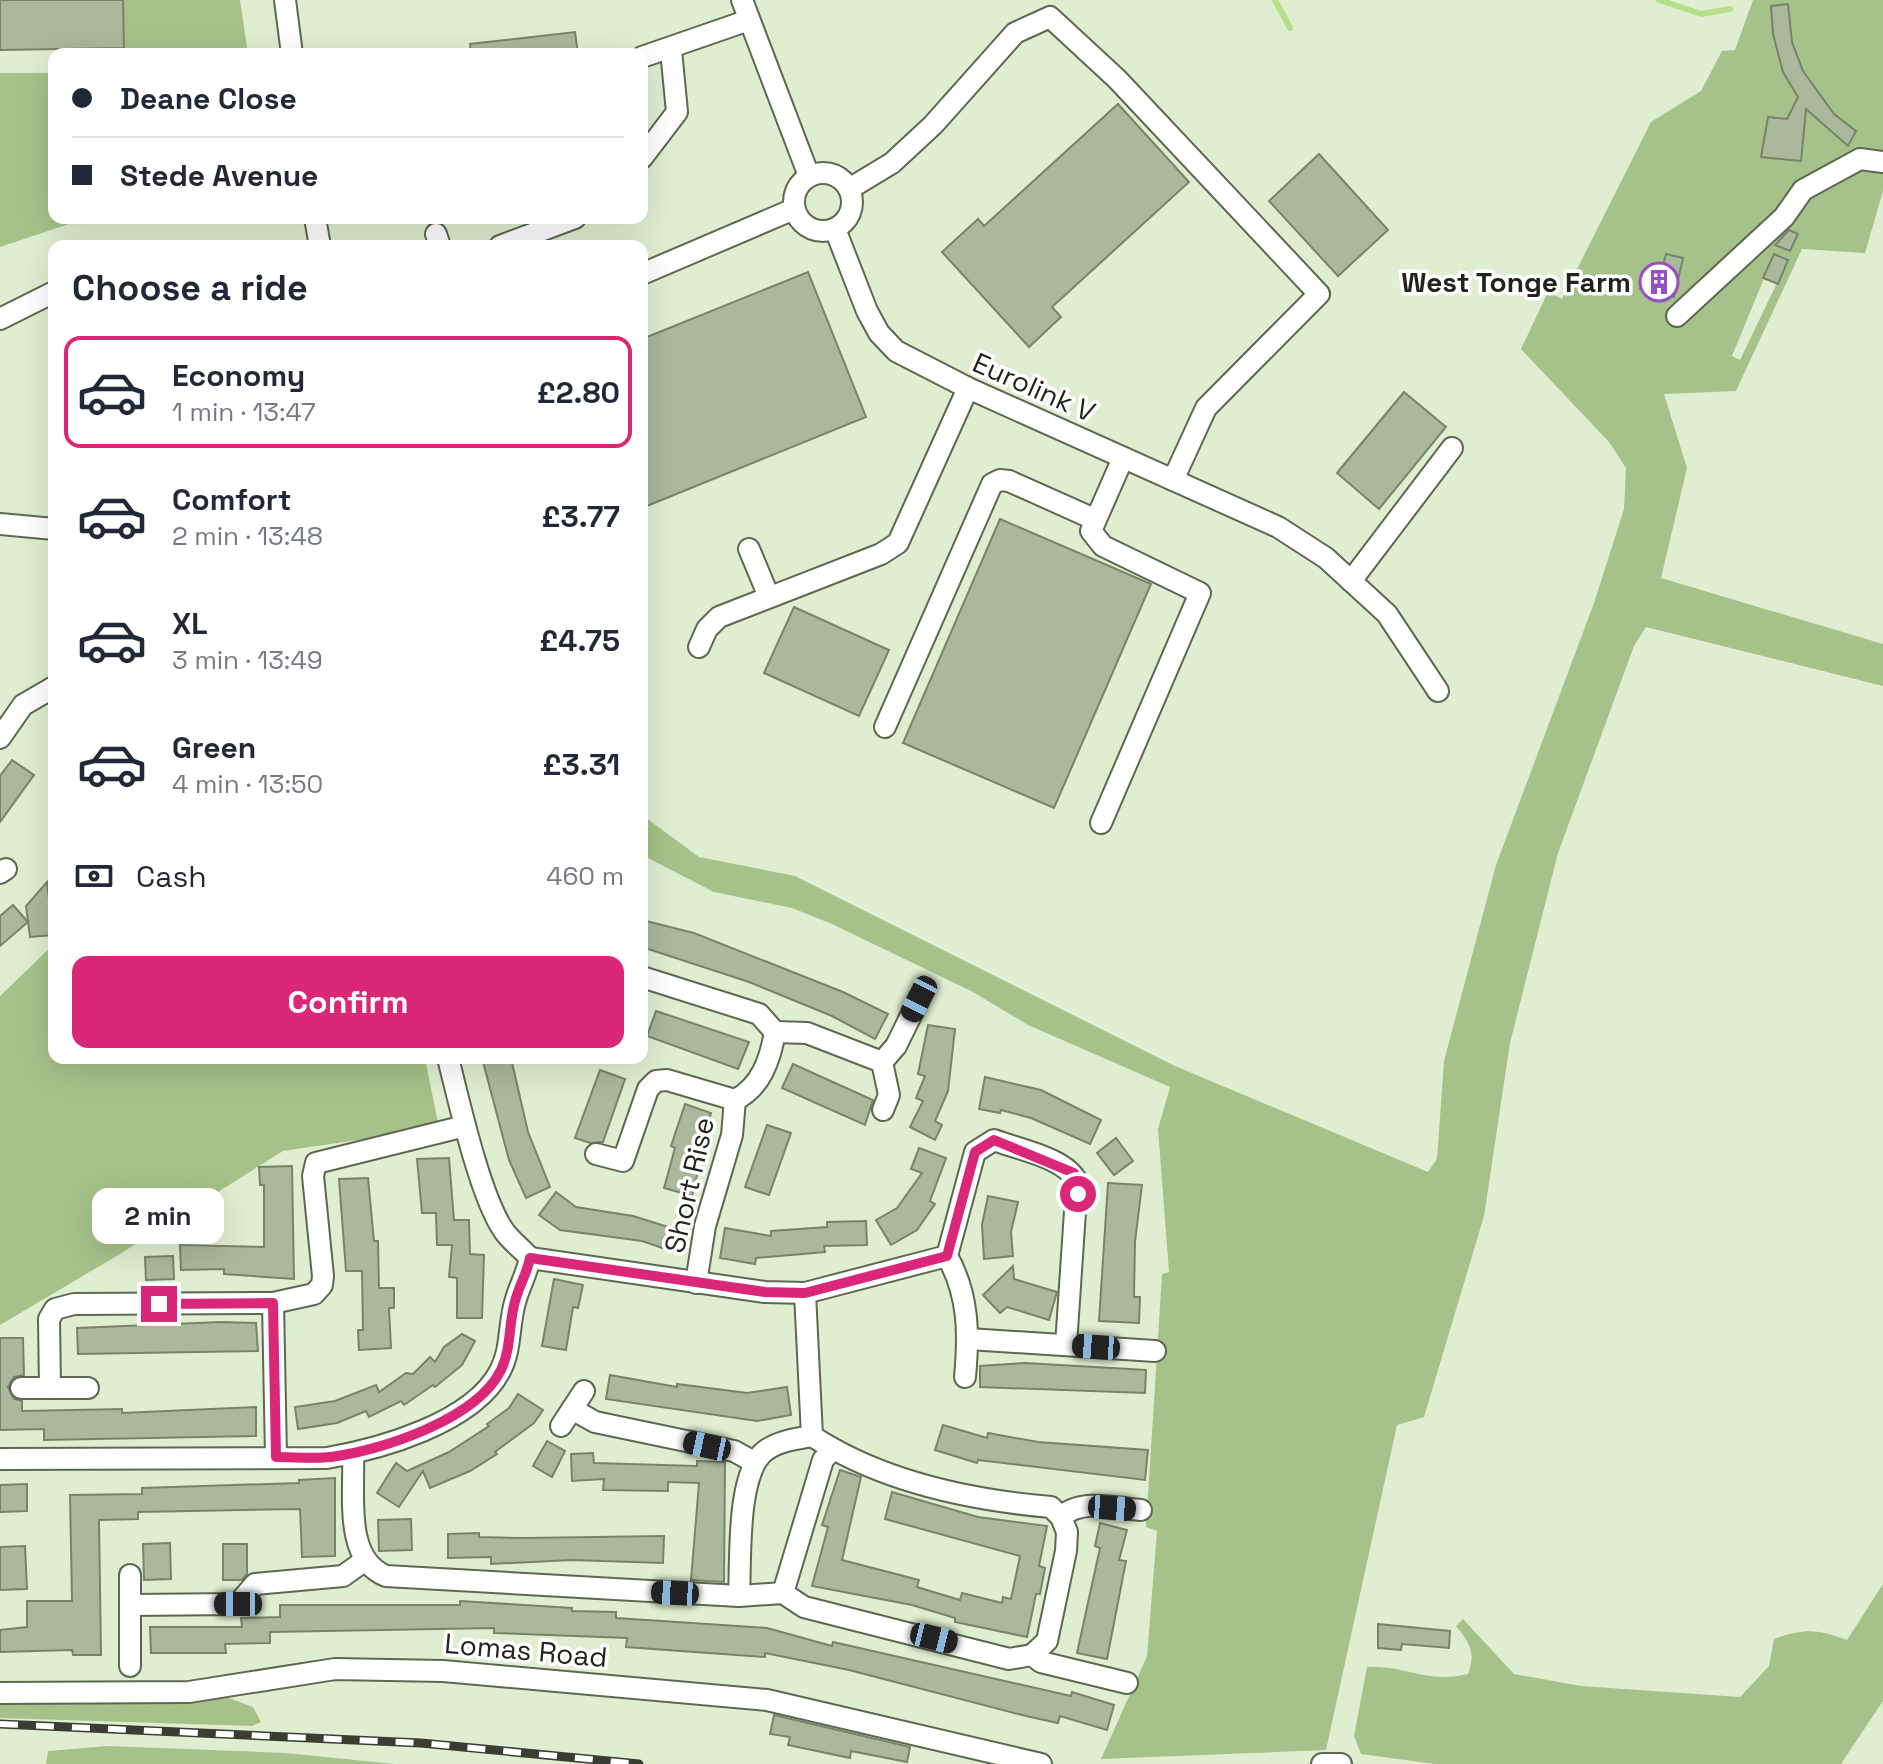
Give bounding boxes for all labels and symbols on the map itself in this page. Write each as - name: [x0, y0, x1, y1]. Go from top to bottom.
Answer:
- building icon: West Tonge Farm: [1638, 261, 1680, 303]
- place label: West Tonge Farm: [1401, 264, 1631, 300]
- street label: Eurolink V: [967, 344, 1101, 430]
- car: [897, 972, 941, 1026]
- street label: Short Rise: [656, 1114, 722, 1256]
- route start: [1060, 1176, 1096, 1212]
- callout: 2 min: [93, 1188, 225, 1244]
- route end: [141, 1286, 177, 1322]
- car: [1071, 1333, 1121, 1361]
- car: [681, 1429, 733, 1463]
- car: [1087, 1494, 1137, 1522]
- car: [650, 1580, 700, 1606]
- car: [214, 1592, 262, 1616]
- car: [908, 1621, 960, 1655]
- street label: Lomas Road: [443, 1625, 609, 1675]

